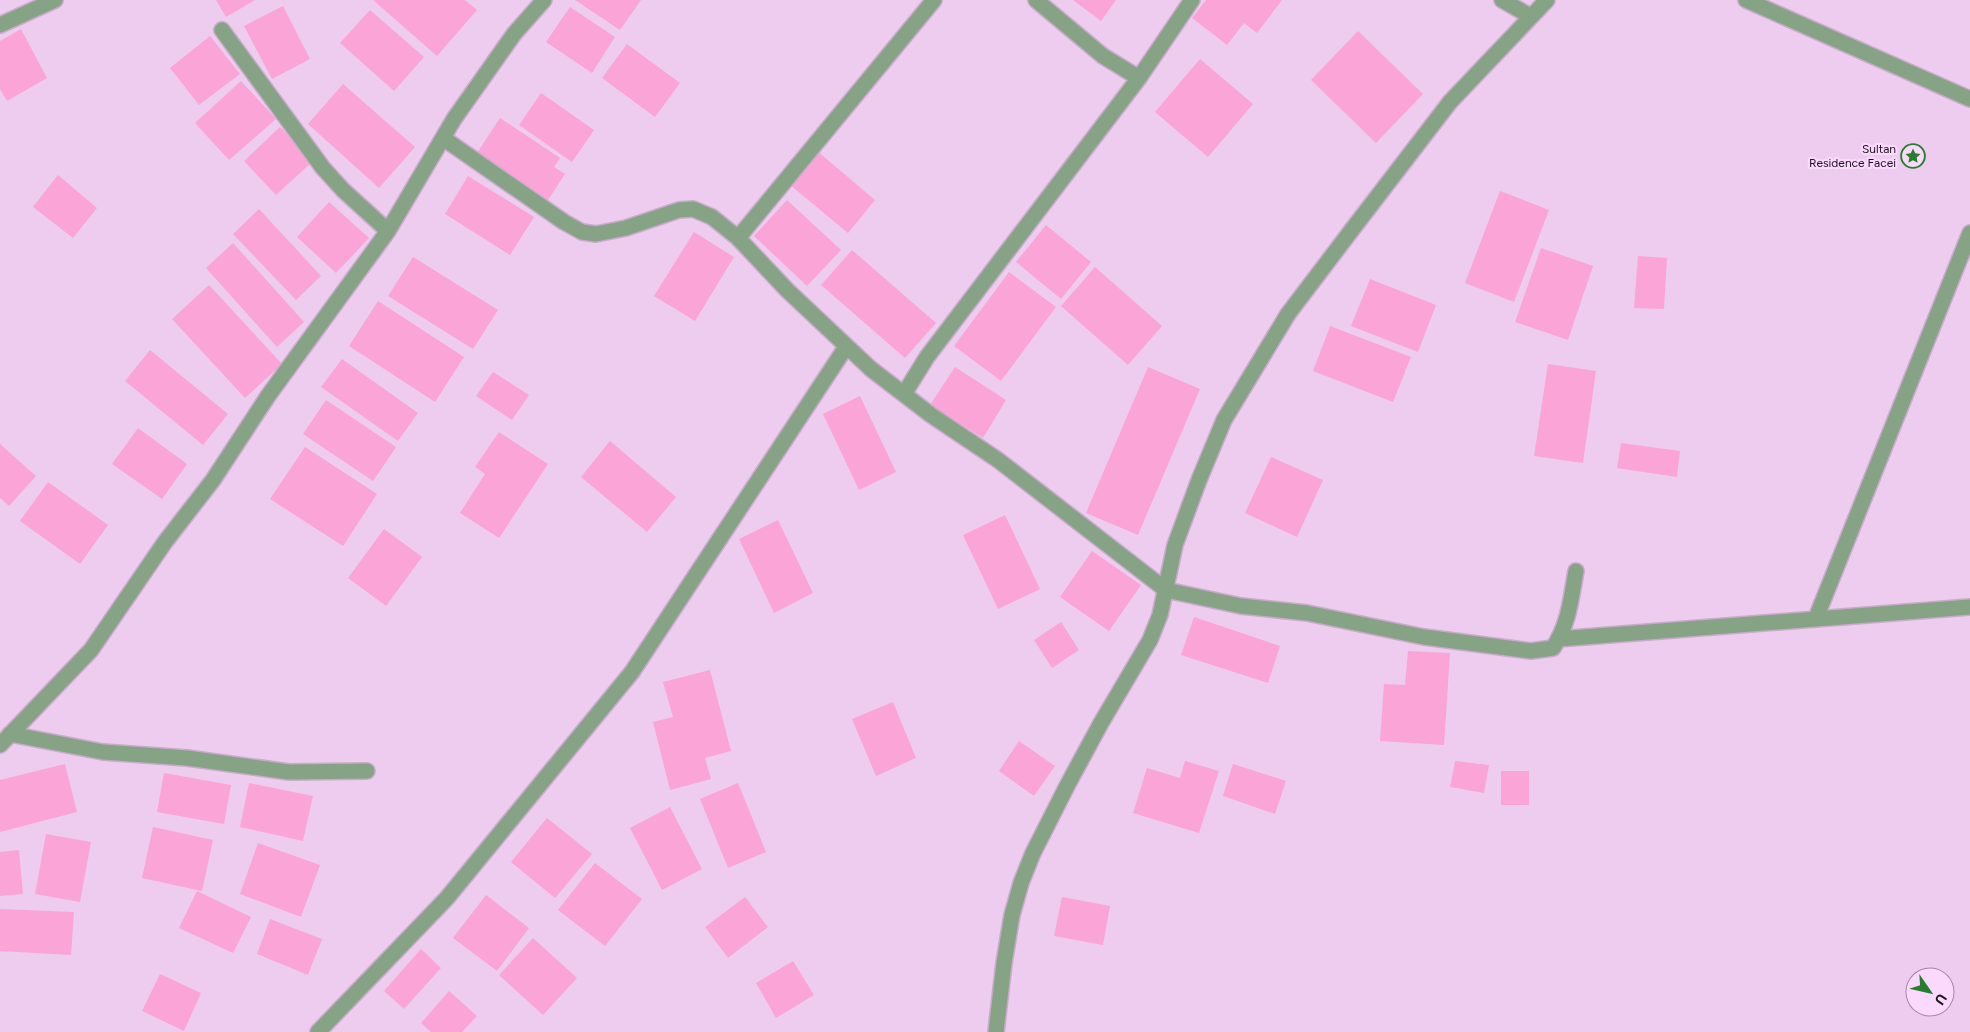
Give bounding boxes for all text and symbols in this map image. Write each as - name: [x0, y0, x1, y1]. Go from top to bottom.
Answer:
- place label: Sultan Residence Facei: [1809, 142, 1896, 170]
- place icon: Sultan Residence Facei: [1900, 143, 1926, 169]
- north arrow: [1905, 967, 1955, 1017]
- text: U: [1931, 990, 1950, 1008]

